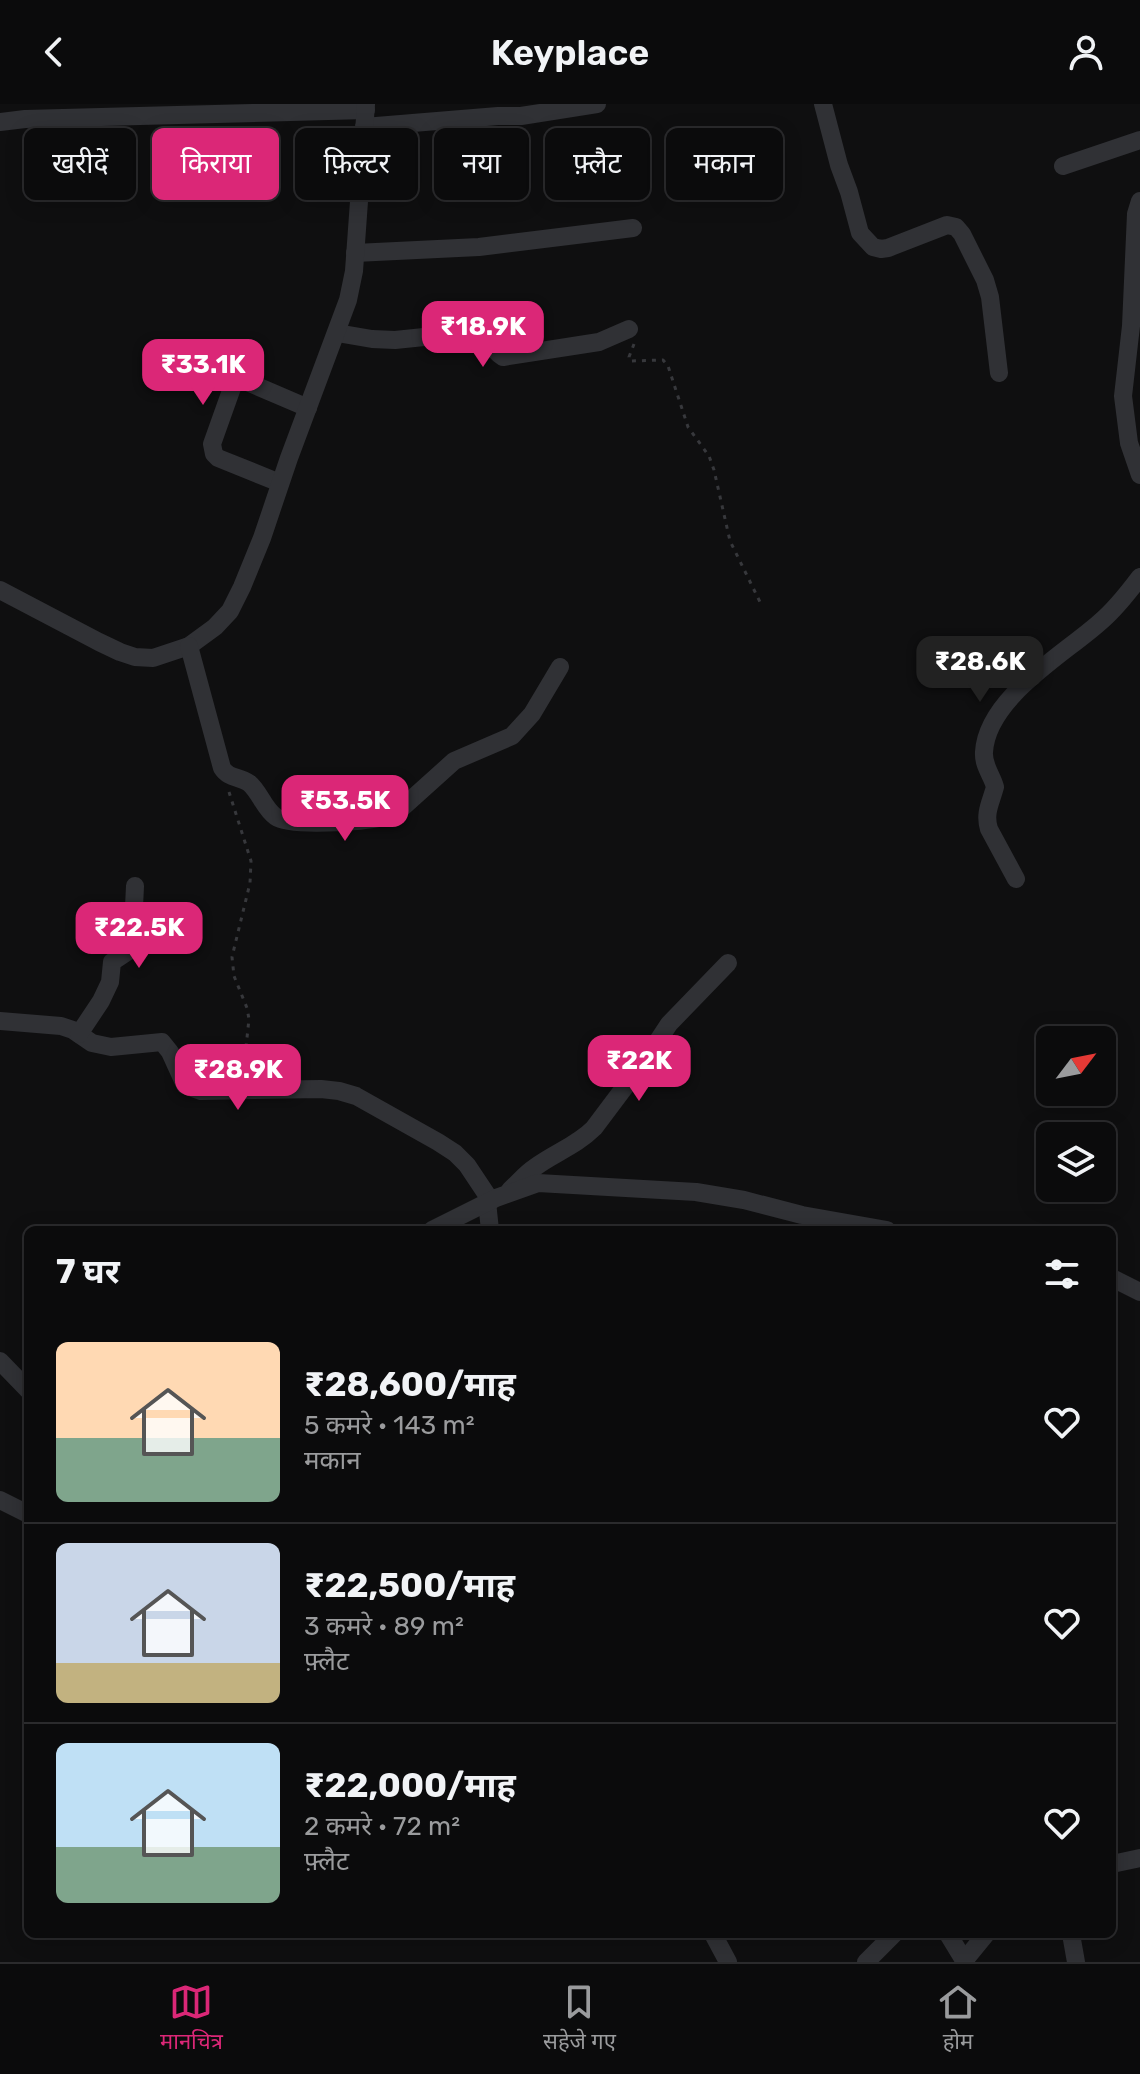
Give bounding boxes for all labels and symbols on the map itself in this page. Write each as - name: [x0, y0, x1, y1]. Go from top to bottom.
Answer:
- pin: ₹18.9K: [418, 301, 548, 369]
- pin: ₹33.1K: [138, 339, 268, 407]
- pin: ₹28.6K: [915, 636, 1045, 704]
- pin: ₹53.5K: [280, 775, 410, 843]
- pin: ₹22.5K: [74, 902, 204, 970]
- north arrow: [1036, 1026, 1116, 1106]
- pin: ₹22K: [592, 1035, 686, 1103]
- pin: ₹28.9K: [173, 1044, 303, 1112]

